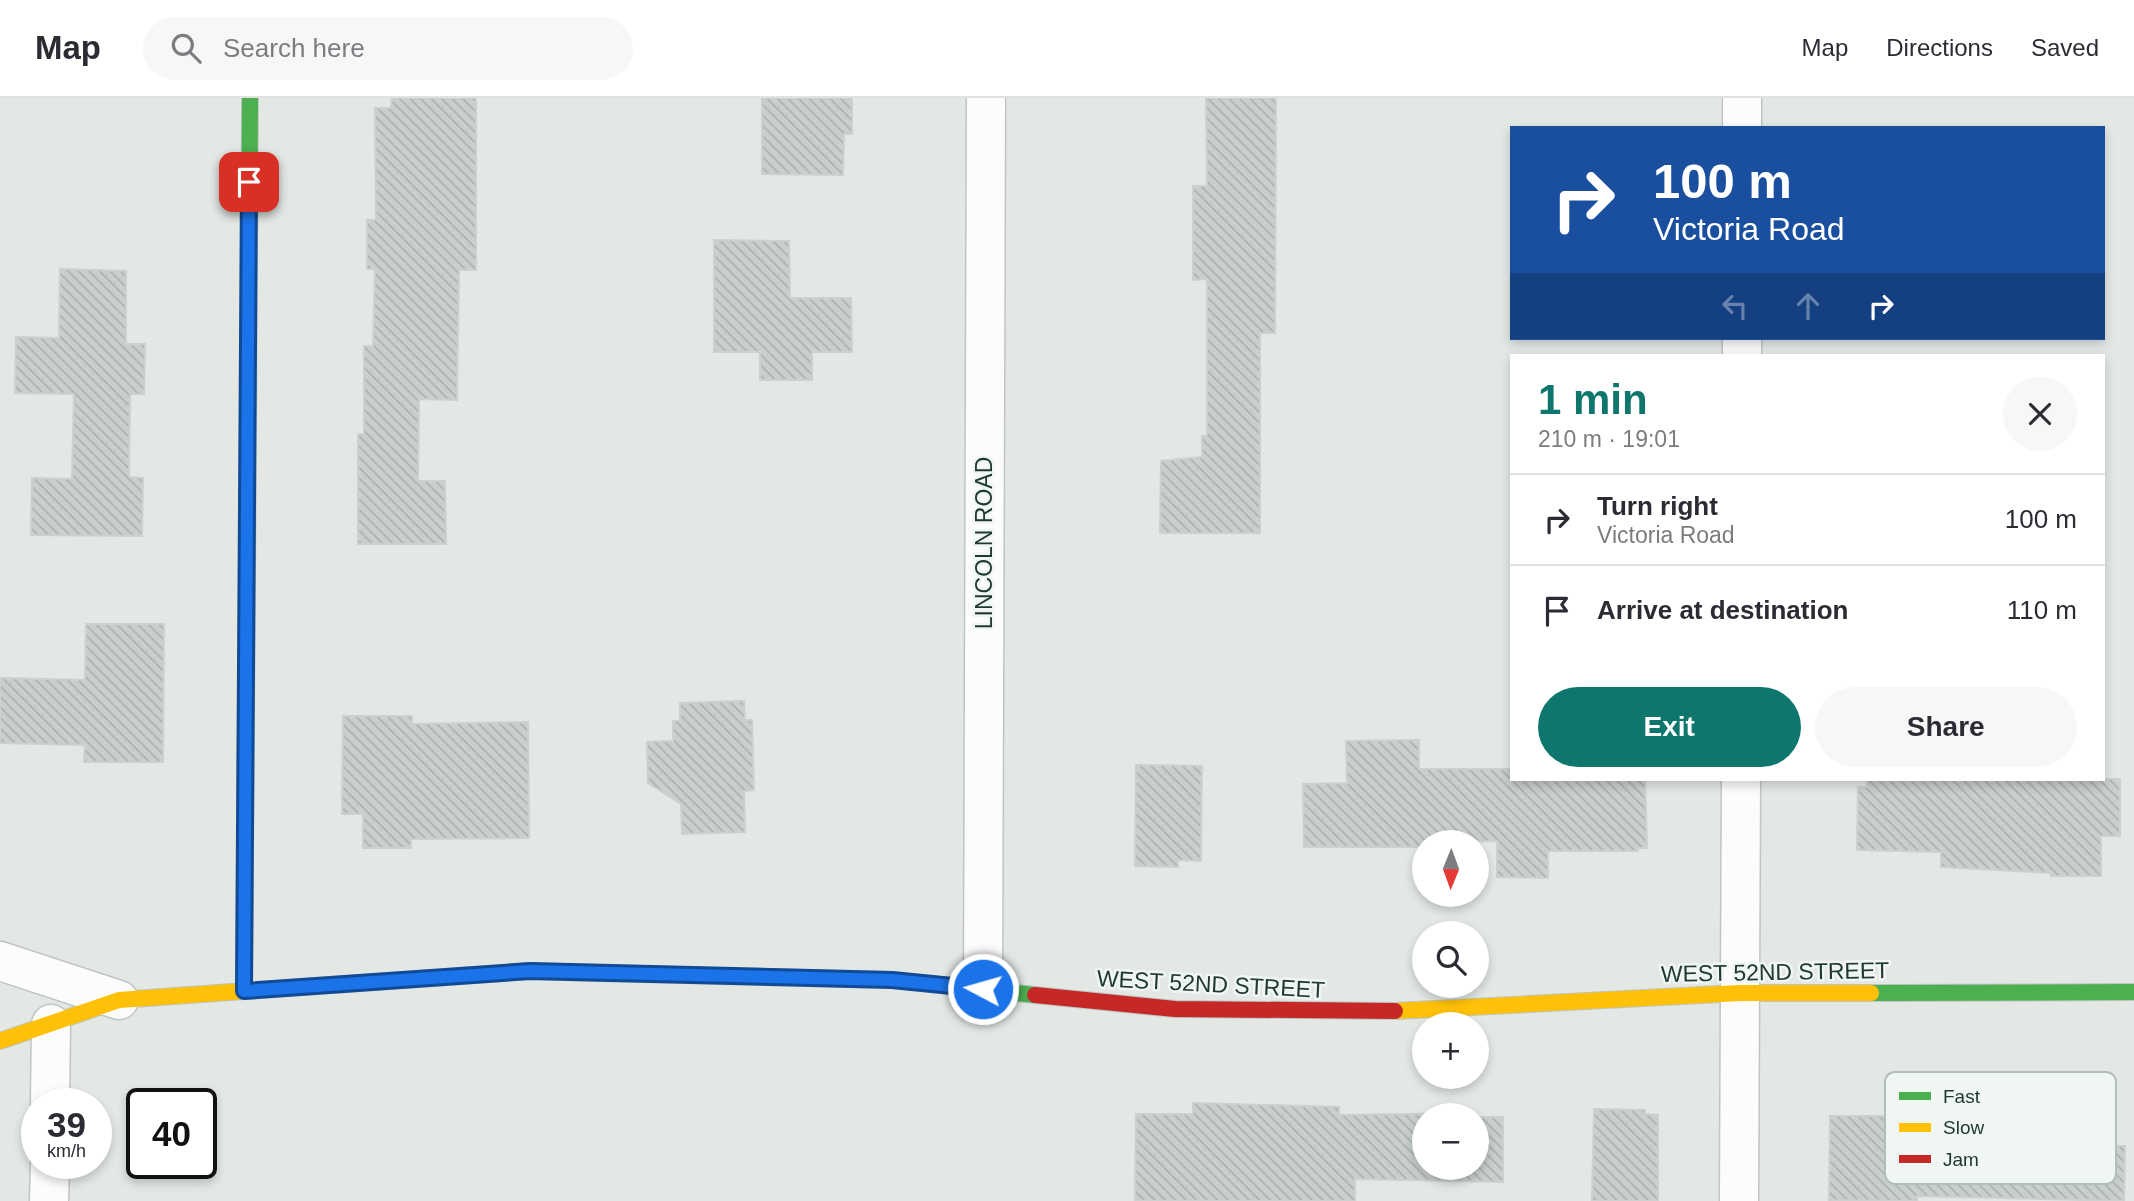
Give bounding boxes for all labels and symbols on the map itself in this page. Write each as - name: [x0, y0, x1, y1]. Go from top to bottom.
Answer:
- pin: [219, 152, 279, 212]
- street label: LINCOLN ROAD: [971, 457, 997, 629]
- north arrow: [1412, 830, 1489, 906]
- position arrow: [946, 952, 1020, 1026]
- street label: WEST 52ND STREET: [1661, 957, 1889, 987]
- street label: WEST 52ND STREET: [1096, 965, 1326, 1003]
- legend: [1885, 1072, 2116, 1184]
- text: Fast: [1943, 1086, 1981, 1107]
- speed limit sign: 40: [126, 1088, 217, 1179]
- text: Slow: [1943, 1117, 1984, 1138]
- text: Jam: [1943, 1149, 1979, 1170]

